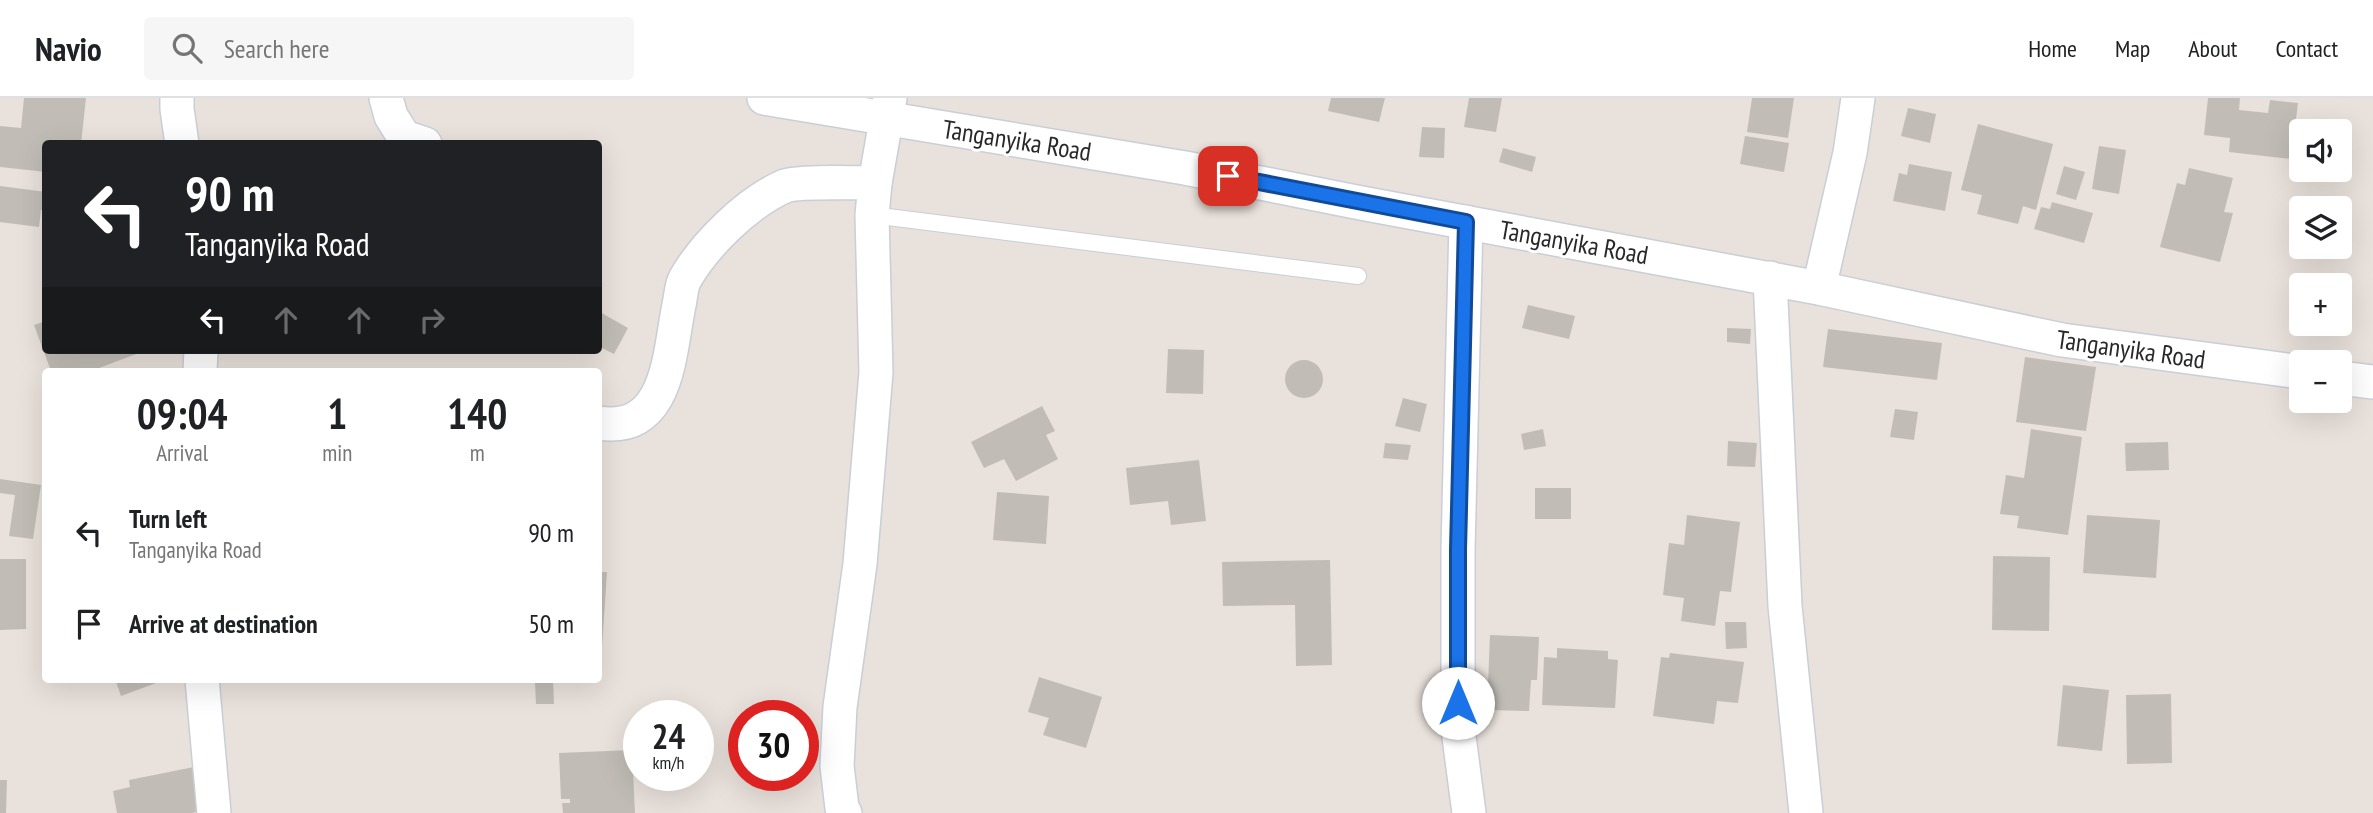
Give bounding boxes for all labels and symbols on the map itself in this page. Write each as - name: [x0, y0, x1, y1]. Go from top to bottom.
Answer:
- street label: Tanganyika Road: [940, 112, 1094, 168]
- pin: [1198, 146, 1258, 206]
- street label: Tanganyika Road: [1497, 213, 1651, 271]
- street label: Tanganyika Road: [2054, 322, 2208, 376]
- position arrow: [1421, 666, 1495, 740]
- speed limit sign: 30: [728, 700, 819, 791]

